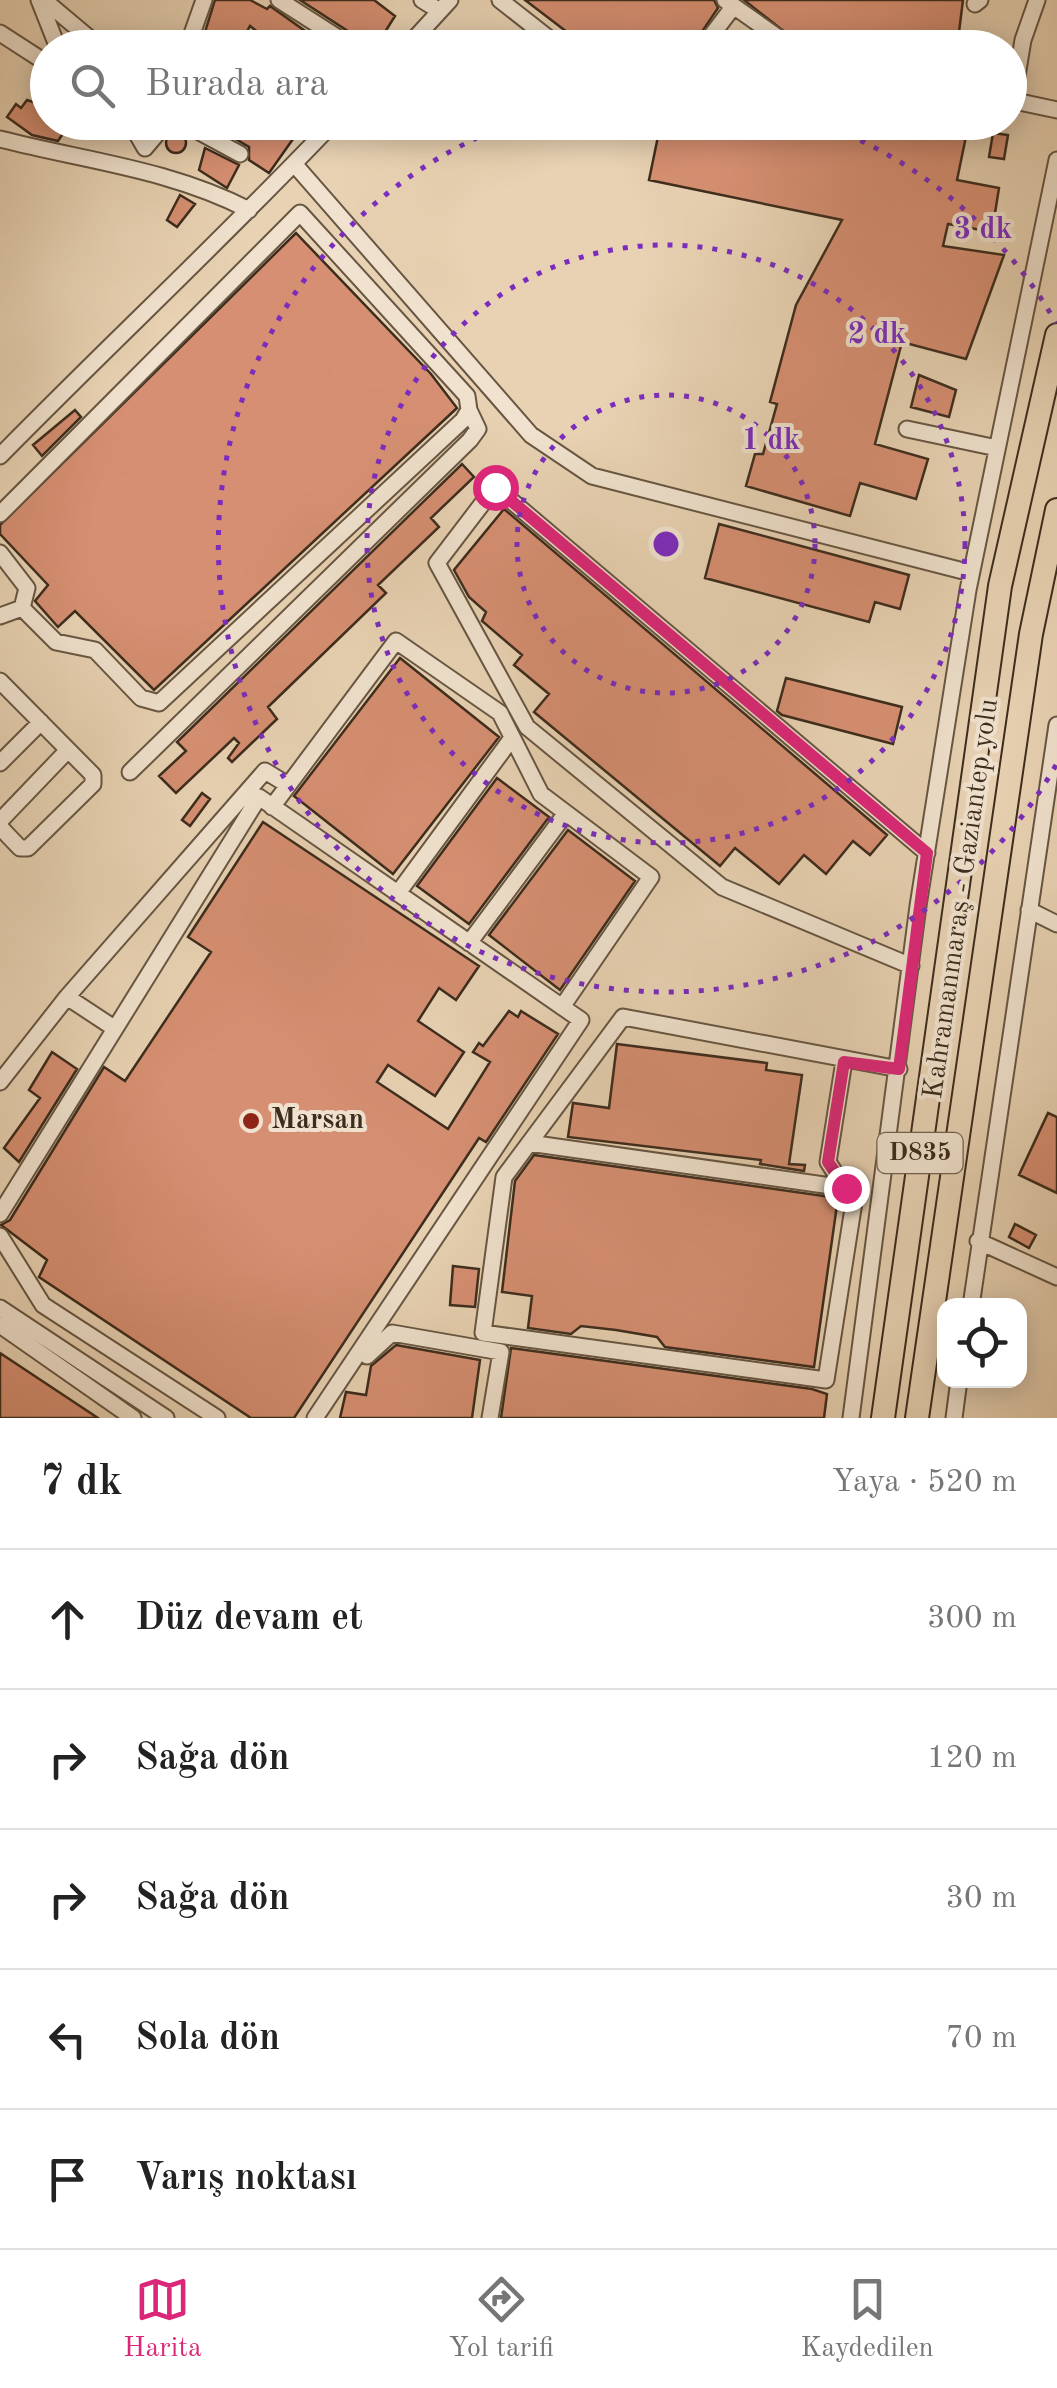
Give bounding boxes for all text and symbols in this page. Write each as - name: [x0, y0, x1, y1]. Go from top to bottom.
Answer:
- search box: [30, 30, 1027, 140]
- icon: search: [65, 58, 120, 113]
- text: Burada ara: [145, 66, 328, 104]
- text: 3 dk: [954, 215, 1013, 245]
- text: 2 dk: [848, 320, 907, 350]
- text: 1 dk: [742, 426, 801, 456]
- route start: [473, 465, 519, 511]
- centre of rings: [648, 526, 684, 562]
- street label: Kahramanmaraş - Gaziantep yolu: [920, 697, 1004, 1101]
- place label: Marsan: [271, 1107, 364, 1135]
- marker: Marsan: [240, 1110, 262, 1132]
- road number: D835: [878, 1133, 962, 1173]
- route end: [824, 1166, 870, 1212]
- map controls: [937, 1298, 1027, 1388]
- button: locate: [937, 1298, 1027, 1388]
- text: 7 dk: [40, 1462, 122, 1504]
- text: Yaya · 520 m: [832, 1467, 1017, 1499]
- icon: ahead: [40, 1592, 95, 1647]
- text: Düz devam et: [135, 1600, 363, 1638]
- text: 300 m: [927, 1603, 1017, 1635]
- icon: right: [40, 1732, 95, 1787]
- text: Sağa dön: [135, 1740, 290, 1778]
- text: 120 m: [927, 1743, 1017, 1775]
- icon: right: [40, 1872, 95, 1927]
- text: Sağa dön: [135, 1880, 290, 1918]
- text: 30 m: [946, 1883, 1017, 1915]
- icon: left: [40, 2012, 95, 2067]
- text: Sola dön: [135, 2020, 280, 2058]
- text: 70 m: [946, 2023, 1017, 2055]
- icon: arrive: [40, 2152, 95, 2207]
- text: Varış noktası: [135, 2160, 357, 2198]
- tab: Harita: [123, 2272, 202, 2367]
- tab: Yol tarifi: [449, 2272, 554, 2367]
- tab: Kaydedilen: [800, 2272, 934, 2367]

